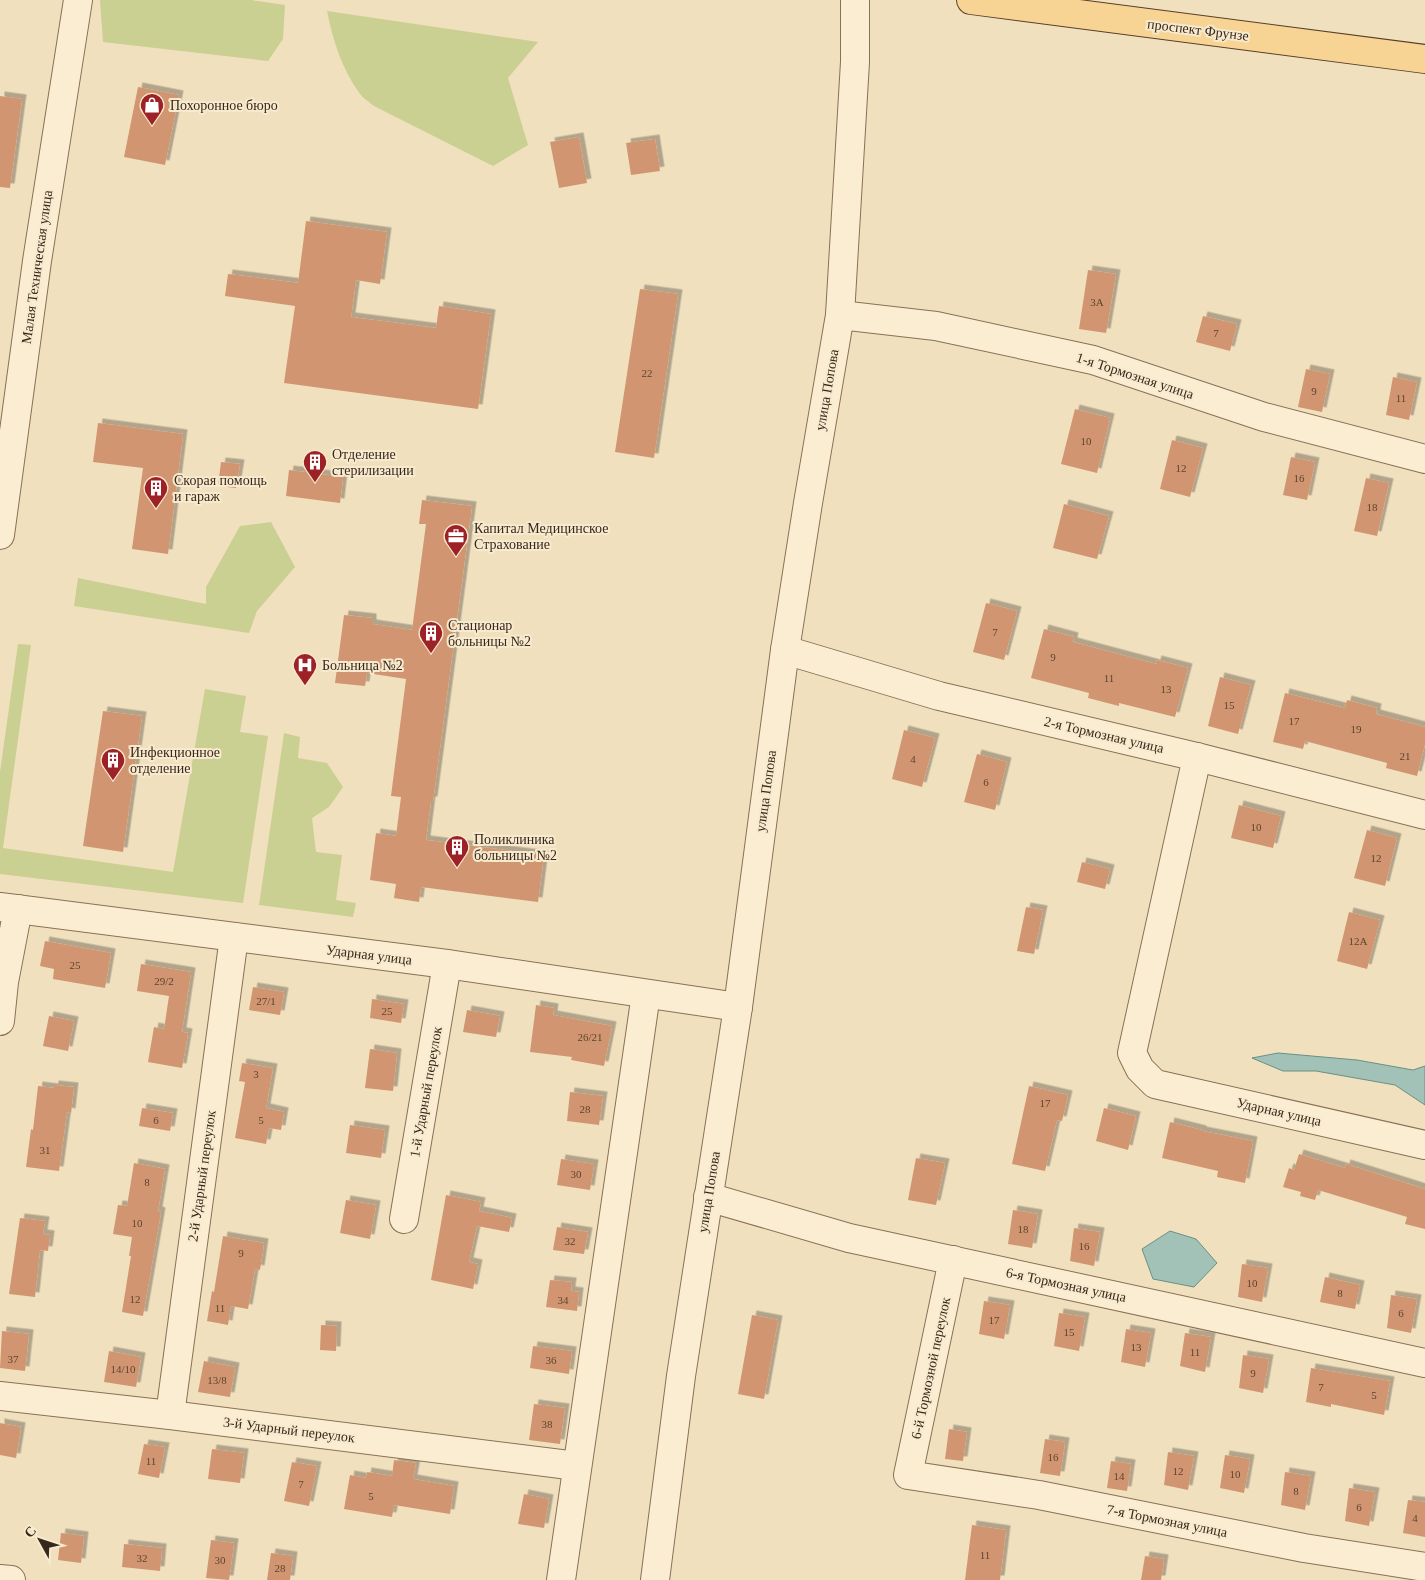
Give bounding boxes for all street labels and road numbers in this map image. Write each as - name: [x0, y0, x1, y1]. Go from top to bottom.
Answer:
- street label: проспект Фрунзе: [1146, 16, 1250, 44]
- street label: Малая Техническая улица: [19, 188, 55, 345]
- street label: улица Попова: [812, 347, 842, 432]
- street label: 1-я Тормозная улица: [1074, 350, 1196, 402]
- street label: 2-я Тормозная улица: [1043, 714, 1166, 756]
- street label: улица Попова: [753, 748, 779, 833]
- street label: Ударная улица: [325, 942, 414, 968]
- street label: 1-й Ударный переулок: [407, 1025, 445, 1159]
- street label: Ударная улица: [1235, 1095, 1324, 1129]
- street label: 2-й Ударный переулок: [185, 1109, 219, 1243]
- street label: улица Попова: [695, 1149, 723, 1234]
- street label: 6-я Тормозная улица: [1005, 1265, 1128, 1305]
- street label: 6-й Тормозной переулок: [909, 1296, 953, 1440]
- street label: 3-й Ударный переулок: [222, 1414, 356, 1446]
- street label: 7-я Тормозная улица: [1105, 1502, 1229, 1540]

